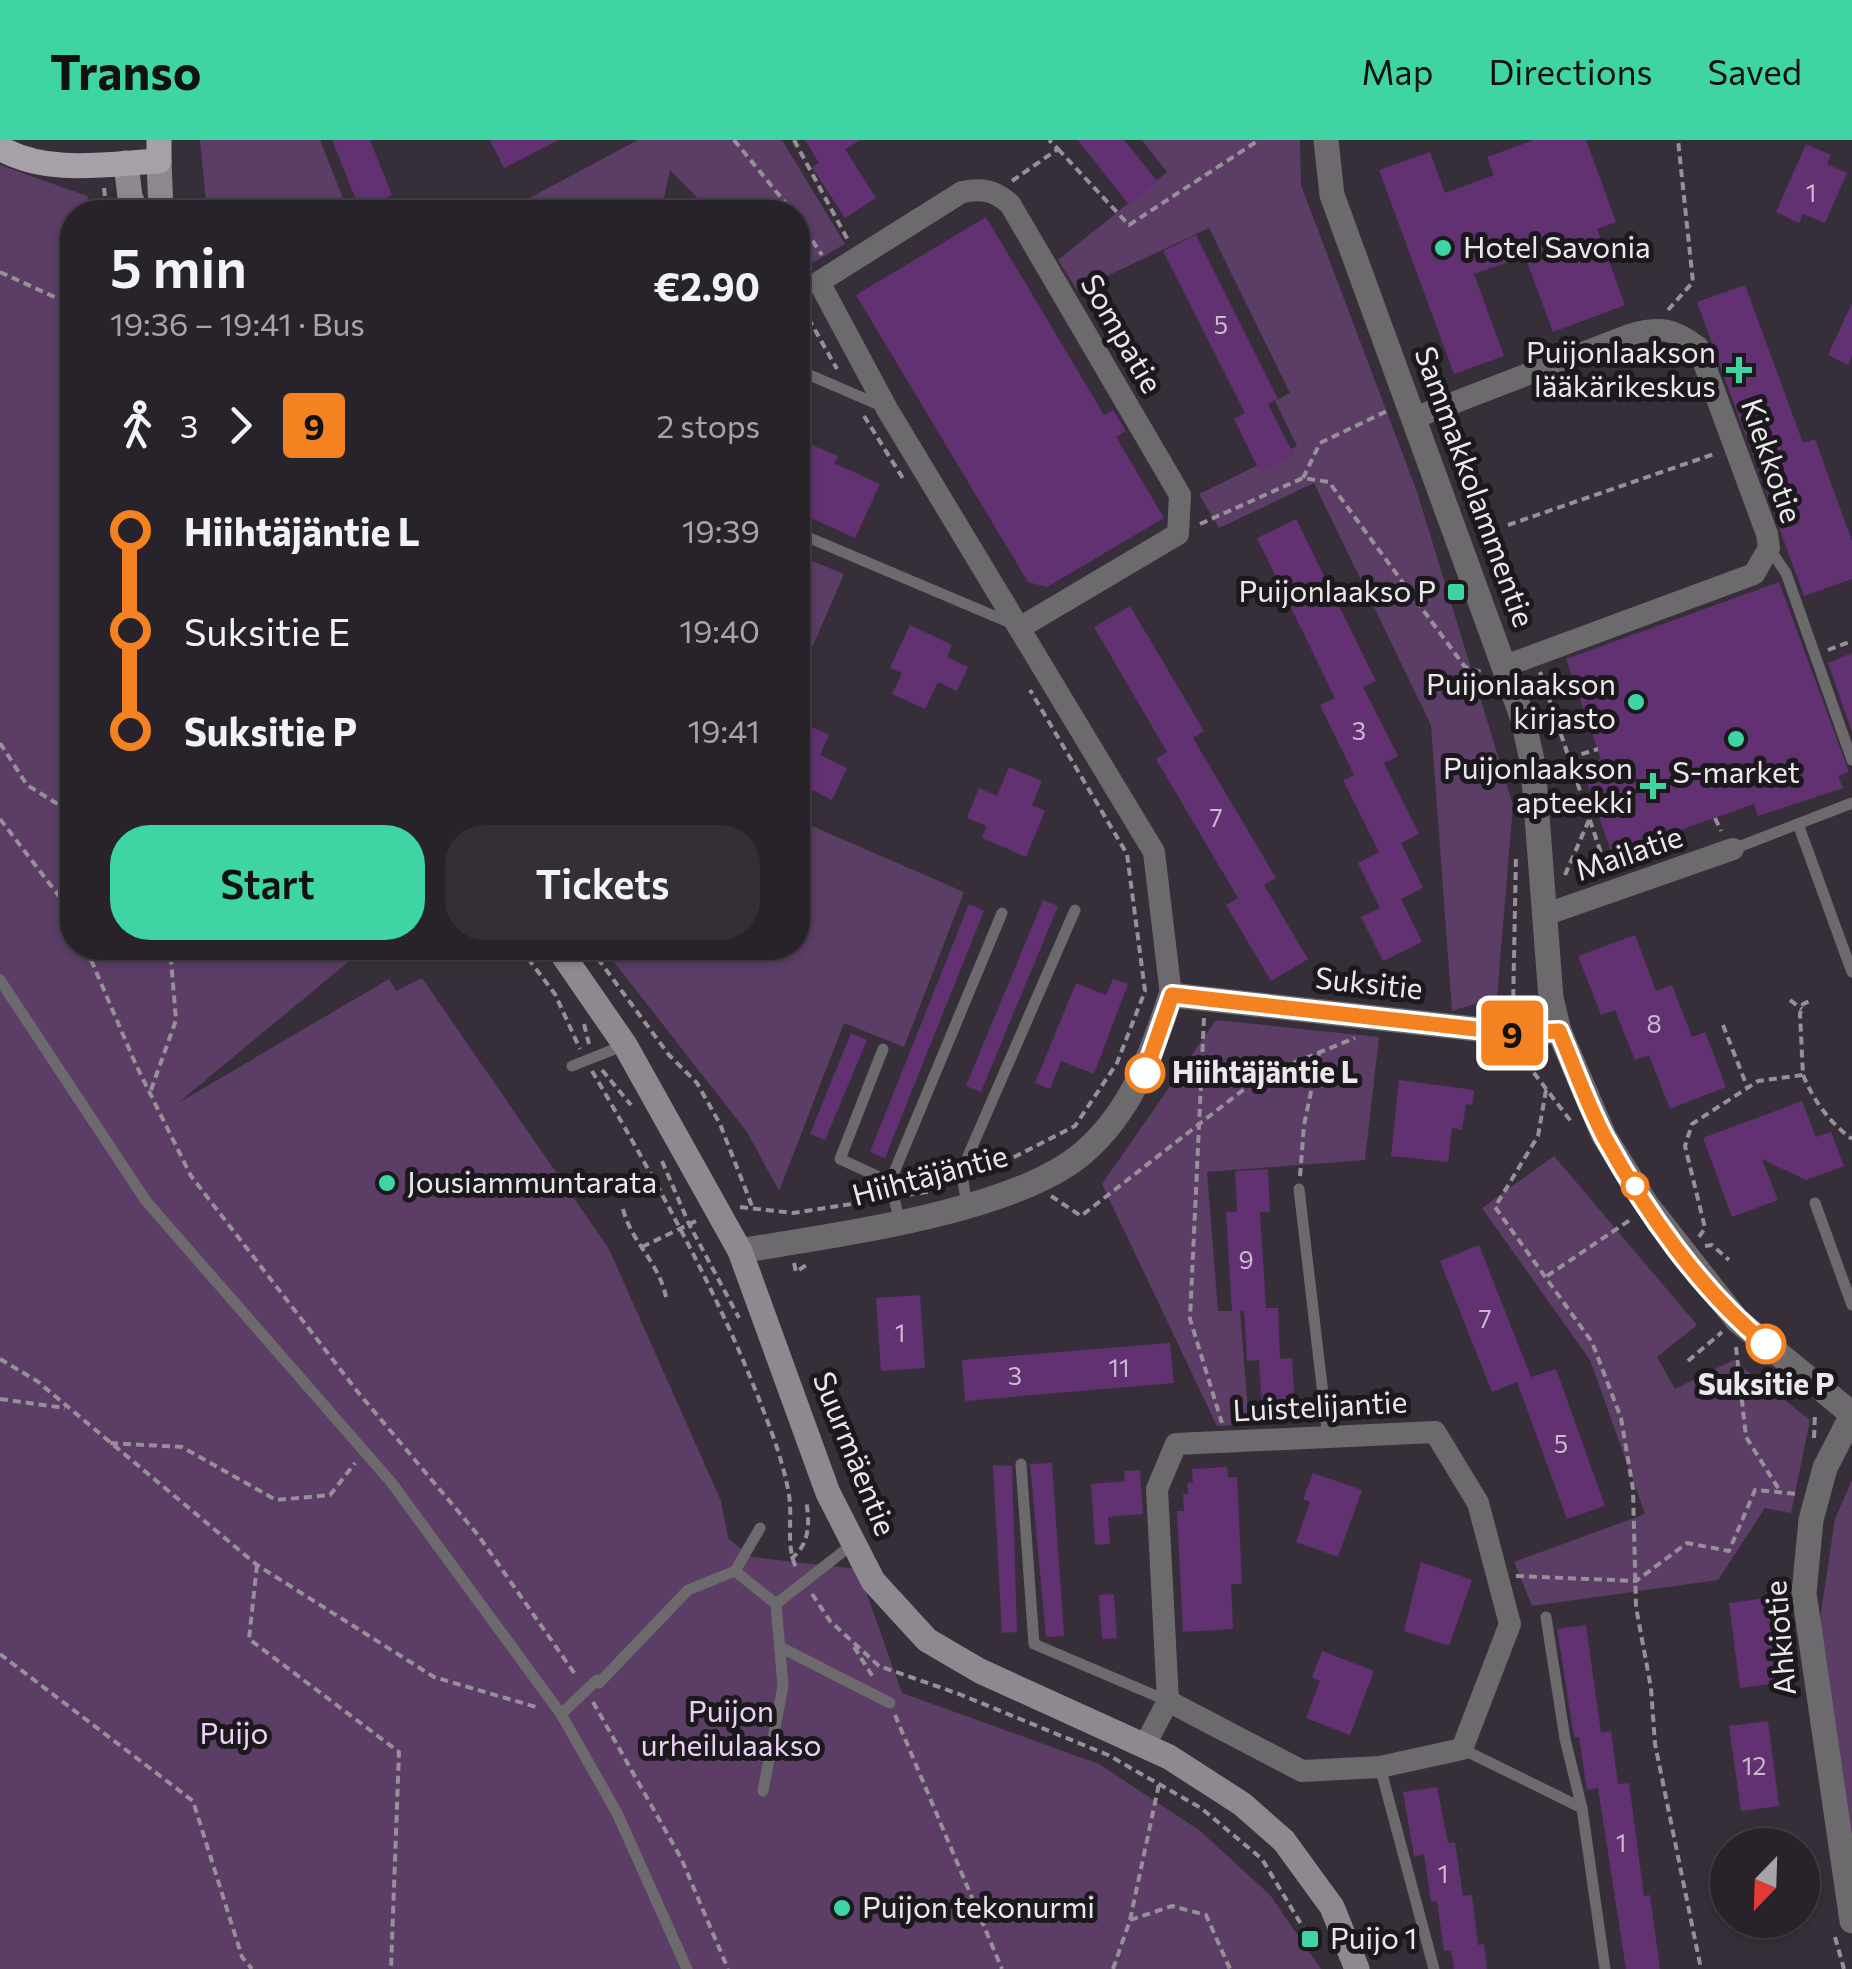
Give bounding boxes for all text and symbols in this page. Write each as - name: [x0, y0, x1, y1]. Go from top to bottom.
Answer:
- text: Transo: [50, 41, 201, 100]
- text: Map: [1361, 49, 1433, 92]
- text: Directions: [1488, 49, 1653, 92]
- text: Saved: [1708, 49, 1802, 92]
- house number: 1: [1806, 177, 1816, 207]
- place label: Hotel Savonia: [1463, 227, 1651, 264]
- text: 5 min: [110, 232, 247, 299]
- marker: Hotel Savonia: [1432, 237, 1454, 259]
- text: €2.90: [653, 262, 760, 309]
- street label: Sompatie: [1074, 267, 1172, 399]
- text: 19:36 – 19:41 · Bus: [110, 303, 365, 343]
- house number: 5: [1214, 309, 1228, 339]
- place label: Puijonlaakson lääkärikeskus: [1526, 332, 1716, 403]
- street label: Sammakkolammentie: [1408, 341, 1544, 631]
- marker: Puijonlaakson lääkärikeskus: [1726, 357, 1752, 383]
- street label: Kiekkotie: [1735, 393, 1812, 527]
- icon: walk: [110, 398, 165, 453]
- icon: forward: [213, 398, 268, 453]
- text: 9: [303, 404, 325, 447]
- text: 3: [180, 405, 198, 445]
- text: 2 stops: [656, 405, 760, 445]
- text: Hiihtäjäntie L: [184, 507, 420, 554]
- text: 19:39: [682, 510, 760, 550]
- place label: Puijonlaakso P: [1239, 571, 1436, 608]
- marker: Puijonlaakso P: [1445, 581, 1467, 603]
- text: Suksitie E: [184, 607, 350, 654]
- text: 19:40: [679, 610, 760, 650]
- place label: Puijonlaakson kirjasto: [1426, 664, 1616, 735]
- marker: Puijonlaakson kirjasto: [1625, 691, 1647, 713]
- text: Suksitie P: [184, 707, 357, 754]
- text: 19:41: [687, 710, 760, 750]
- house number: 3: [1352, 715, 1366, 745]
- marker: S-market: [1725, 728, 1747, 750]
- place label: Puijonlaakson apteekki: [1443, 748, 1633, 819]
- place label: S-market: [1672, 752, 1800, 789]
- marker: Puijonlaakson apteekki: [1642, 775, 1664, 797]
- house number: 7: [1209, 802, 1223, 832]
- street label: Mailatie: [1570, 816, 1687, 887]
- button: Start: [110, 825, 425, 940]
- button: Tickets: [445, 825, 760, 940]
- street label: Suksitie: [1314, 957, 1425, 1006]
- line badge: 9: [1480, 1000, 1544, 1066]
- house number: 8: [1646, 1008, 1662, 1038]
- text: 9: [1501, 1012, 1523, 1055]
- place label: Hiihtäjäntie L: [1172, 1052, 1358, 1089]
- marker: Hiihtäjäntie L: [1126, 1054, 1164, 1092]
- street label: Hiihtäjäntie: [848, 1135, 1011, 1212]
- place label: Jousiammuntarata: [407, 1162, 657, 1199]
- marker: Jousiammuntarata: [376, 1172, 398, 1194]
- unlabelled marker: [1622, 1173, 1648, 1199]
- house number: 9: [1238, 1244, 1254, 1274]
- house number: 7: [1478, 1303, 1492, 1333]
- house number: 1: [895, 1317, 905, 1347]
- marker: Suksitie P: [1747, 1325, 1785, 1363]
- house number: 11: [1108, 1352, 1130, 1382]
- house number: 3: [1008, 1360, 1022, 1390]
- place label: Suksitie P: [1698, 1364, 1834, 1401]
- street label: Suurmäentie: [807, 1366, 906, 1541]
- street label: Luistelijantie: [1232, 1381, 1408, 1428]
- house number: 5: [1554, 1428, 1568, 1458]
- street label: Ahkiotie: [1755, 1579, 1802, 1697]
- park label: Puijon urheilulaakso: [641, 1691, 821, 1762]
- park label: Puijo: [200, 1713, 268, 1750]
- house number: 12: [1742, 1750, 1766, 1780]
- house number: 1: [1616, 1827, 1626, 1857]
- north arrow: [1710, 1828, 1820, 1938]
- map controls: [1710, 1828, 1820, 1938]
- house number: 1: [1438, 1858, 1448, 1888]
- place label: Puijon tekonurmi: [862, 1887, 1095, 1924]
- marker: Puijon tekonurmi: [831, 1897, 853, 1919]
- place label: Puijo 1: [1330, 1918, 1417, 1955]
- marker: Puijo 1: [1299, 1928, 1321, 1950]

